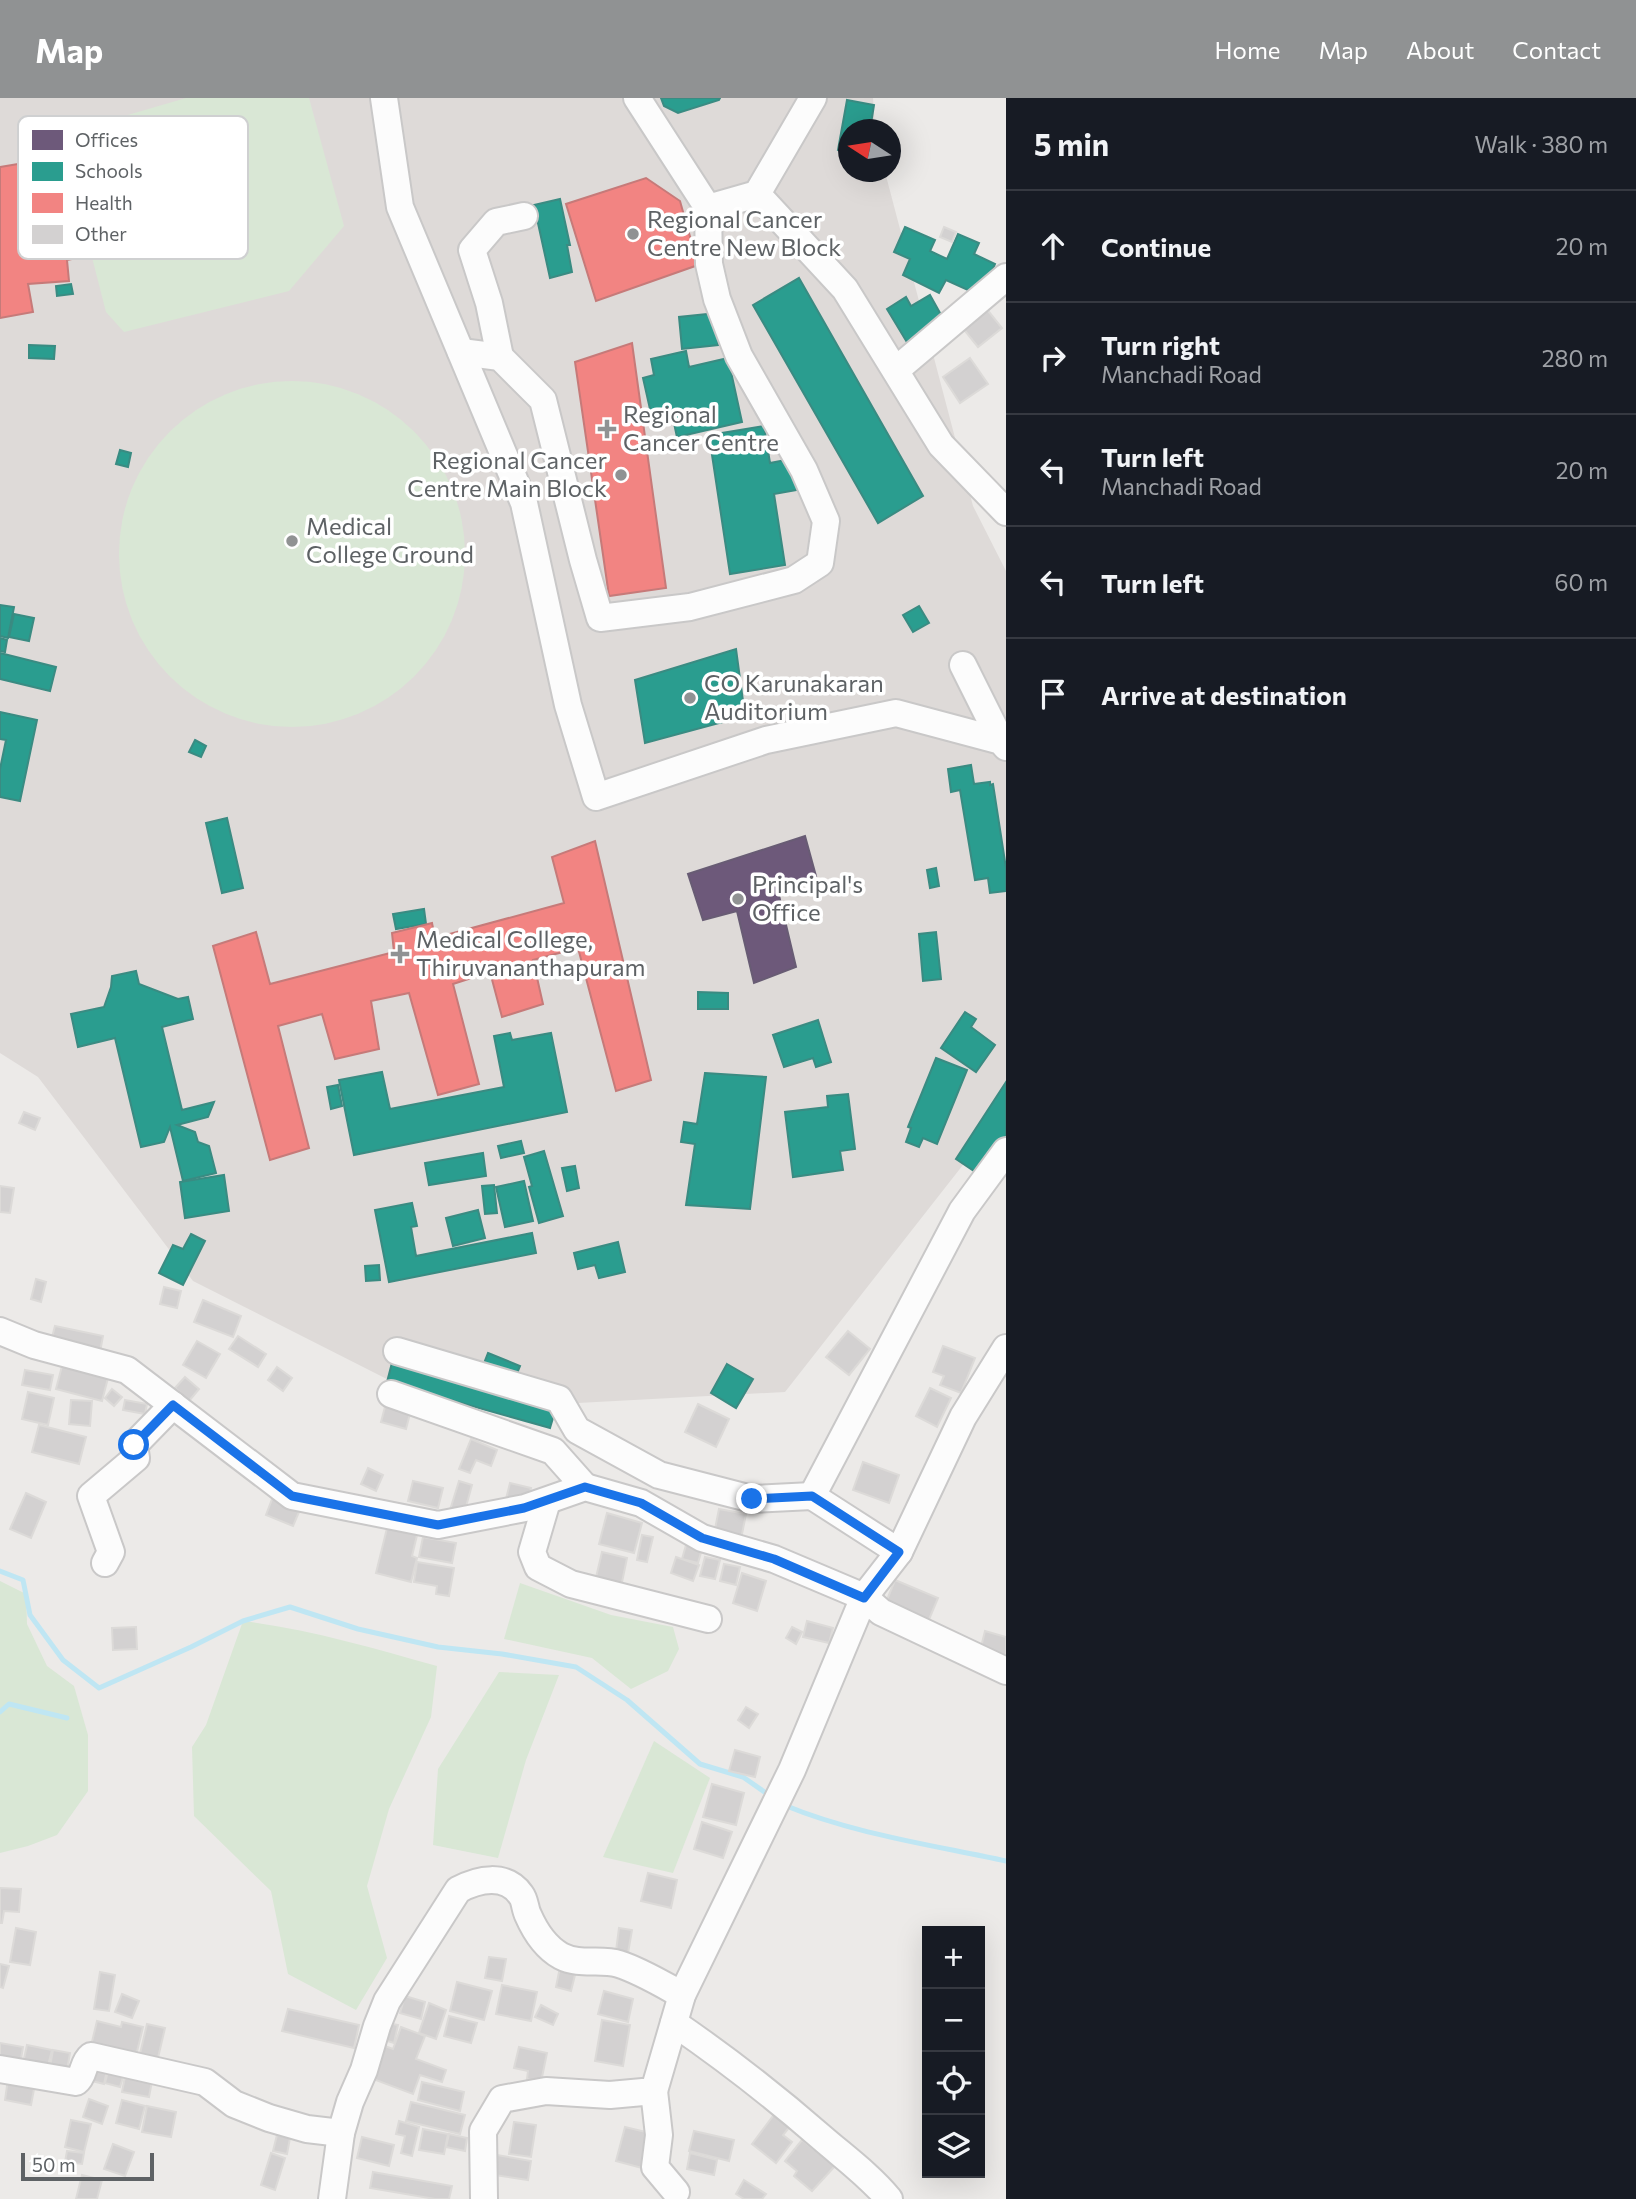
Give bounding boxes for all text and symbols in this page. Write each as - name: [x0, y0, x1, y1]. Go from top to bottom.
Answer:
- text: Map: [35, 29, 103, 70]
- text: Home: [1215, 35, 1281, 64]
- text: Map: [1319, 35, 1368, 64]
- text: About: [1406, 35, 1474, 64]
- text: Contact: [1512, 35, 1601, 64]
- legend: [18, 116, 248, 259]
- north arrow: [838, 119, 901, 182]
- text: 5 min: [1034, 125, 1109, 162]
- text: Offices: [75, 128, 138, 151]
- text: Walk · 380 m: [1475, 130, 1608, 158]
- text: Schools: [75, 159, 143, 182]
- text: Health: [75, 191, 133, 214]
- place label: Regional Cancer Centre New Block: [647, 204, 841, 261]
- text: Other: [75, 222, 127, 245]
- marker: Regional Cancer Centre New Block: [625, 226, 641, 242]
- icon: ahead: [1034, 227, 1072, 265]
- text: Continue: [1101, 231, 1211, 262]
- text: 20 m: [1556, 232, 1608, 260]
- text: Turn right: [1101, 329, 1220, 360]
- icon: right: [1034, 339, 1072, 377]
- text: 280 m: [1542, 344, 1608, 372]
- text: Manchadi Road: [1101, 360, 1262, 388]
- place label: Regional Cancer Centre: [623, 399, 779, 456]
- marker: Regional Cancer Centre: [597, 419, 617, 439]
- text: Turn left: [1101, 441, 1204, 472]
- place label: Regional Cancer Centre Main Block: [407, 445, 607, 502]
- icon: left: [1034, 451, 1072, 489]
- text: 20 m: [1556, 456, 1608, 484]
- marker: Regional Cancer Centre Main Block: [613, 467, 629, 483]
- text: Manchadi Road: [1101, 472, 1262, 500]
- place label: Medical College Ground: [306, 511, 474, 568]
- marker: Medical College Ground: [284, 533, 300, 549]
- icon: left: [1034, 563, 1072, 601]
- text: Turn left: [1101, 567, 1204, 598]
- text: 60 m: [1555, 568, 1608, 596]
- place label: CO Karunakaran Auditorium: [704, 668, 884, 725]
- icon: arrive: [1034, 675, 1072, 713]
- text: Arrive at destination: [1101, 679, 1347, 710]
- marker: CO Karunakaran Auditorium: [682, 690, 698, 706]
- place label: Principal's Office: [752, 869, 863, 926]
- marker: Principal's Office: [730, 891, 746, 907]
- place label: Medical College, Thiruvananthapuram: [416, 924, 646, 981]
- marker: Medical College, Thiruvananthapuram: [390, 944, 410, 964]
- route start: [118, 1429, 149, 1460]
- route end: [736, 1483, 767, 1514]
- map controls: [922, 1926, 985, 2178]
- button: +: [922, 1926, 985, 1989]
- button: −: [922, 1989, 985, 2052]
- button: locate: [922, 2052, 985, 2115]
- button: layers: [922, 2115, 985, 2178]
- scale bar: [21, 2150, 154, 2182]
- text: 50 m: [32, 2153, 76, 2176]

